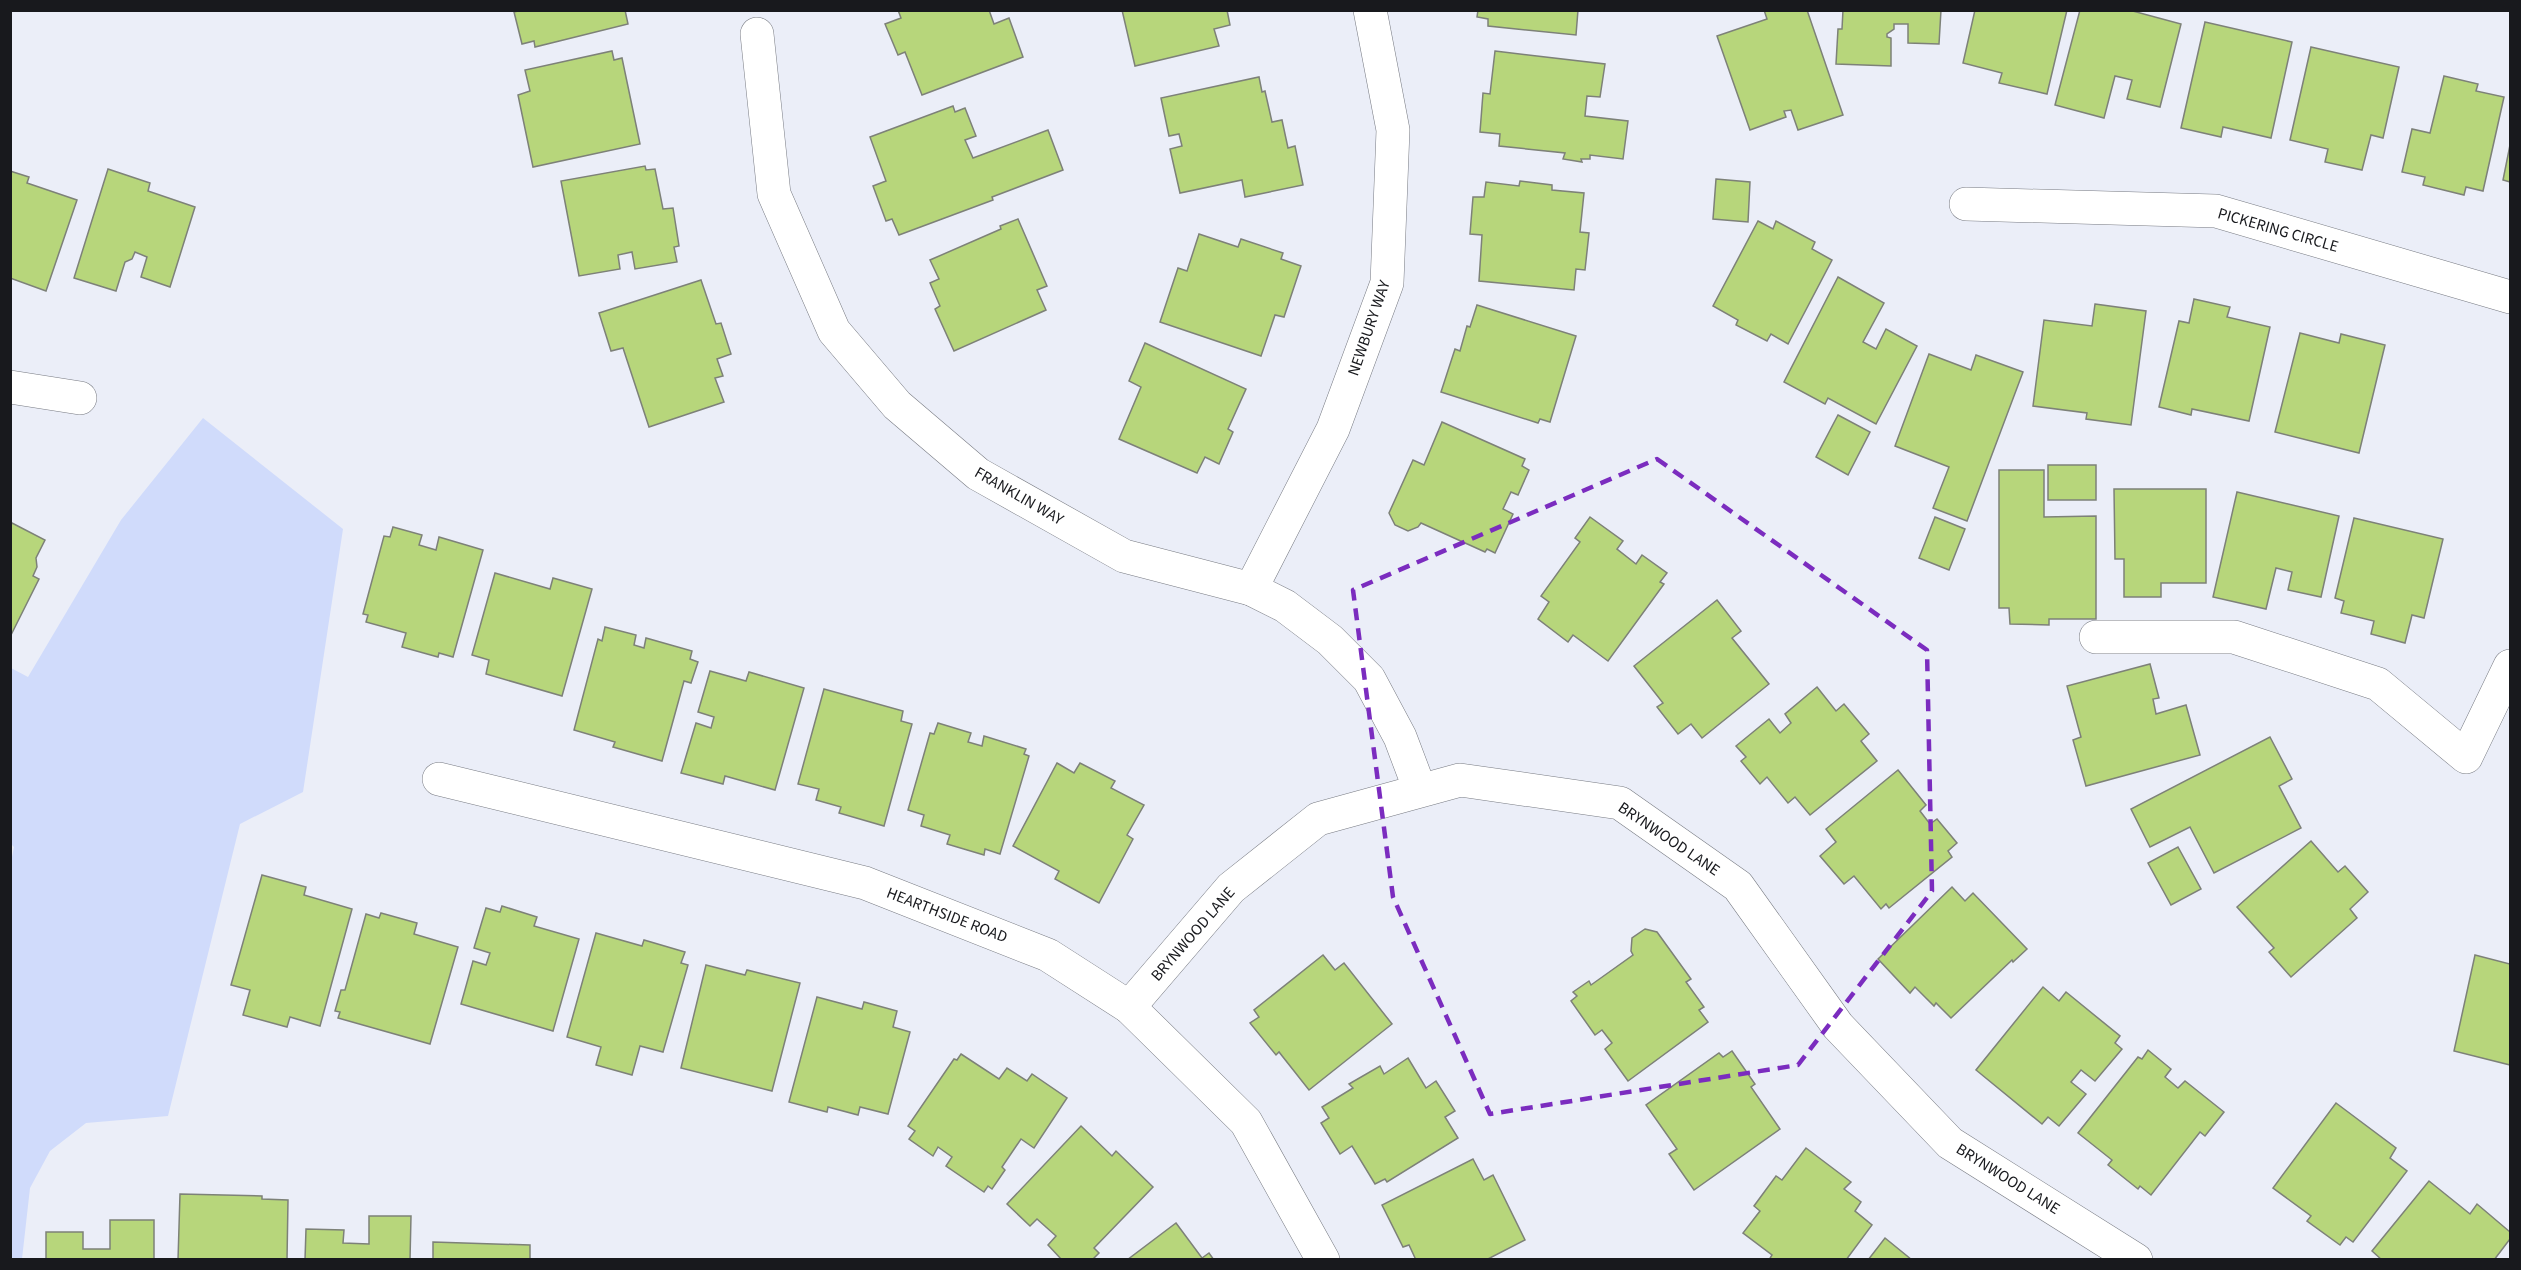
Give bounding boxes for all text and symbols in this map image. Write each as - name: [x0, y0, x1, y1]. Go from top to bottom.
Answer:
- street label: PICKERING CIRCLE: [2215, 202, 2341, 258]
- street label: NEWBURY WAY: [1342, 277, 1396, 379]
- street label: FRANKLIN WAY: [970, 462, 1068, 531]
- street label: BRYNWOOD LANE: [1614, 797, 1724, 881]
- street label: HEARTHSIDE ROAD: [883, 882, 1011, 948]
- street label: BRYNWOOD LANE: [1146, 882, 1240, 986]
- street label: BRYNWOOD LANE: [1952, 1138, 2064, 1220]

